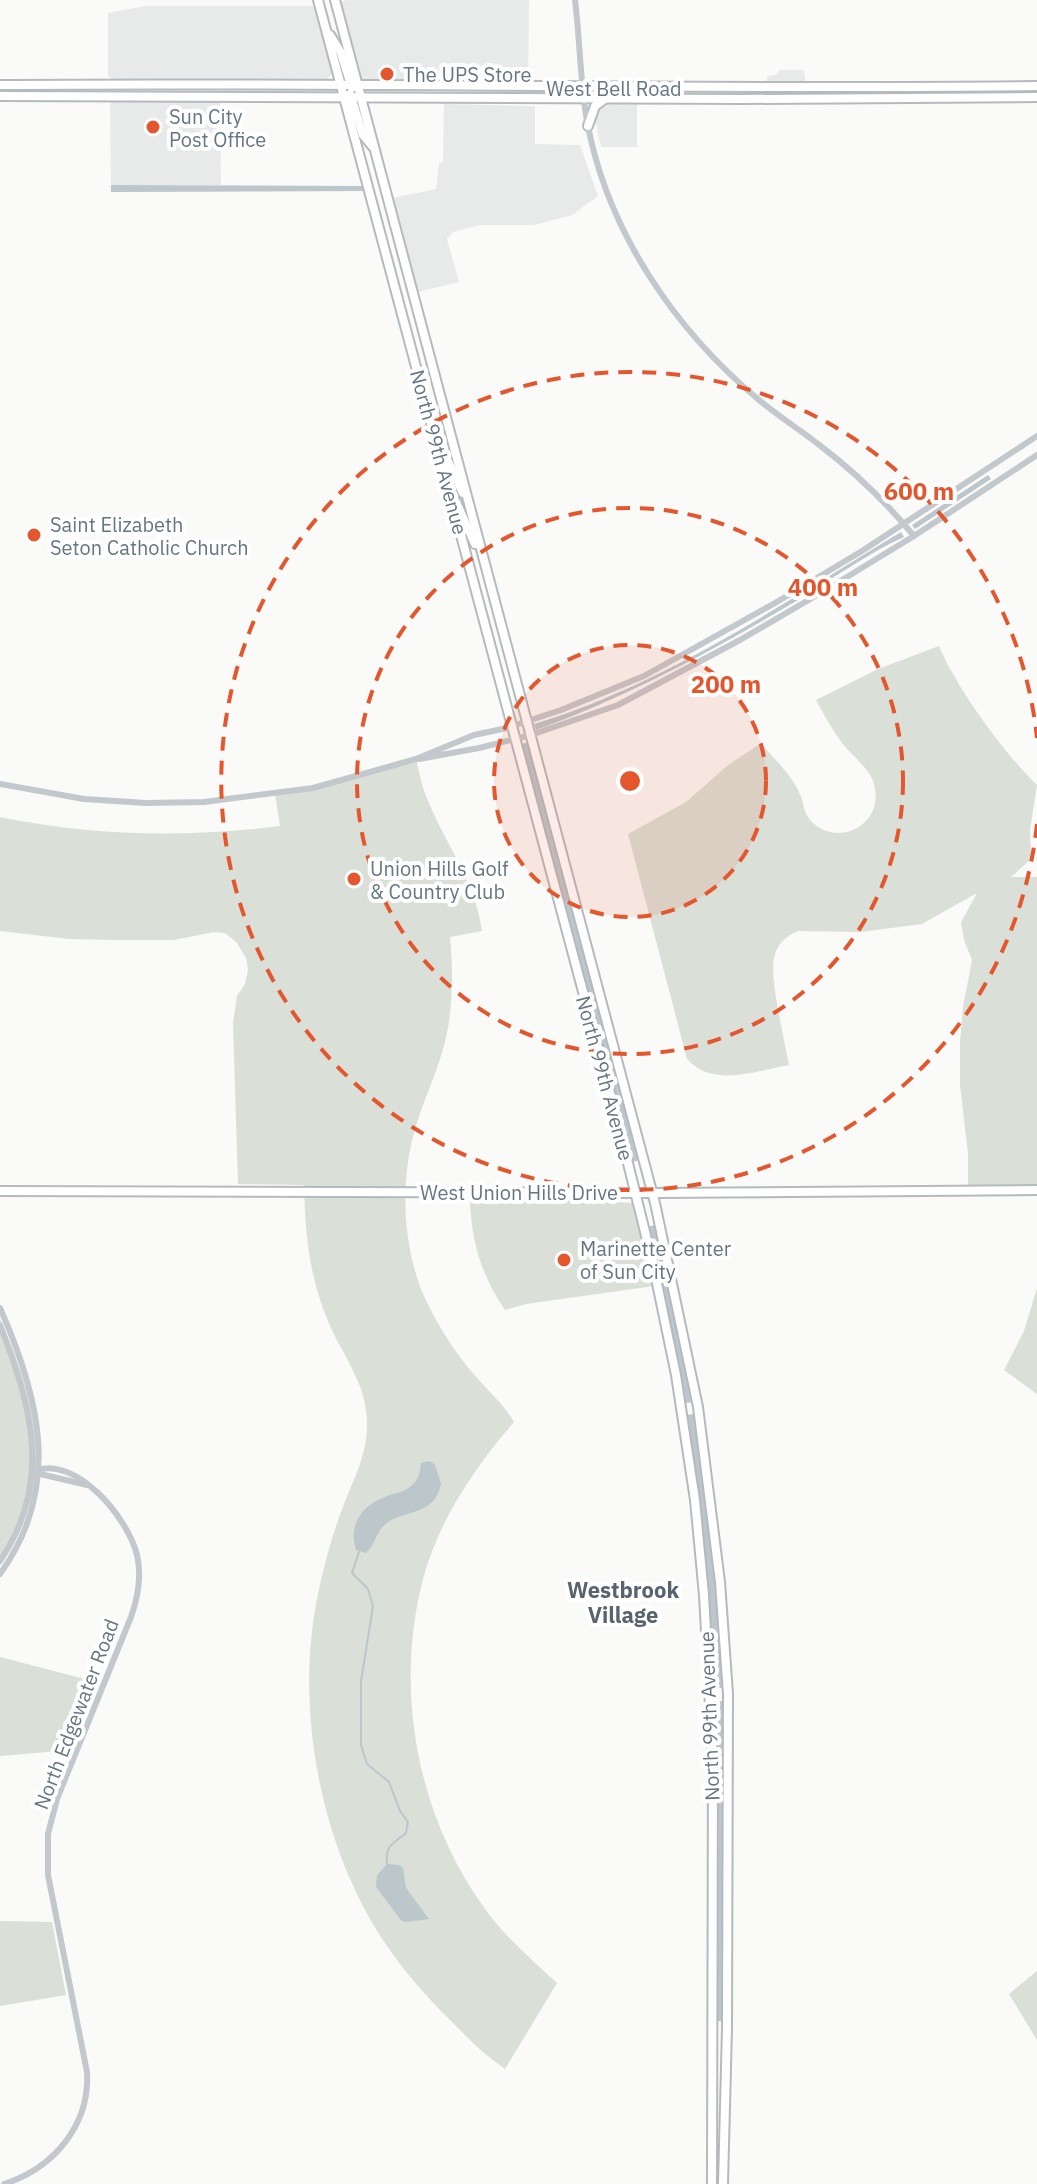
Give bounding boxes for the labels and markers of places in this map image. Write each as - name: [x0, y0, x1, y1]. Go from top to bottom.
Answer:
- place label: The UPS Store: [403, 61, 532, 88]
- marker: The UPS Store: [378, 65, 396, 83]
- place label: Sun City Post Office: [169, 103, 266, 153]
- marker: Sun City Post Office: [144, 118, 162, 136]
- place label: Saint Elizabeth Seton Catholic Church: [50, 511, 249, 561]
- marker: Saint Elizabeth Seton Catholic Church: [25, 526, 43, 544]
- centre of rings: [616, 767, 644, 795]
- place label: Union Hills Golf & Country Club: [370, 855, 509, 905]
- marker: Union Hills Golf & Country Club: [345, 870, 363, 888]
- place label: Marinette Center of Sun City: [580, 1235, 731, 1285]
- marker: Marinette Center of Sun City: [555, 1251, 573, 1269]

